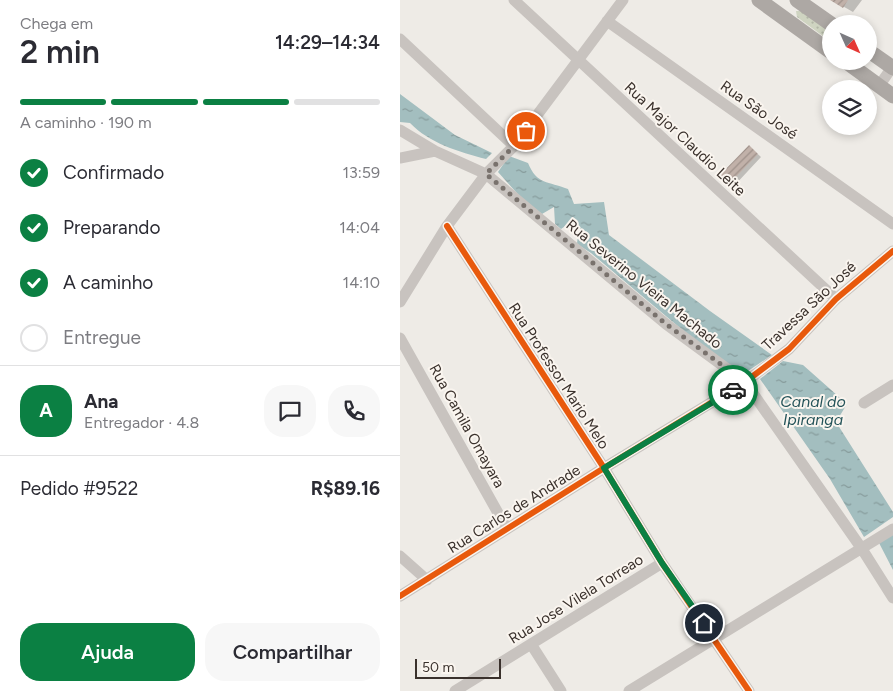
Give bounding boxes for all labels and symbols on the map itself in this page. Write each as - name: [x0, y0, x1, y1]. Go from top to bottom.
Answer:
- north arrow: [822, 15, 878, 70]
- street label: Rua São José: [717, 77, 801, 143]
- street label: Rua Major Claudio Leite: [621, 78, 749, 200]
- pin: [505, 110, 547, 152]
- street label: Rua Severino Vieira Machado: [562, 216, 726, 353]
- street label: Travessa São José: [758, 258, 860, 354]
- street label: Rua Professor Mario Melo: [505, 299, 613, 453]
- street label: Rua Camila Omayara: [426, 361, 508, 491]
- courier: [708, 365, 758, 415]
- water label: Canal do Ipiranga: [780, 392, 846, 429]
- street label: Rua Carlos de Andrade: [444, 461, 584, 557]
- street label: Rua Jose Vilela Torreao: [505, 550, 647, 648]
- pin: [683, 602, 725, 644]
- scale bar: [415, 656, 501, 679]

